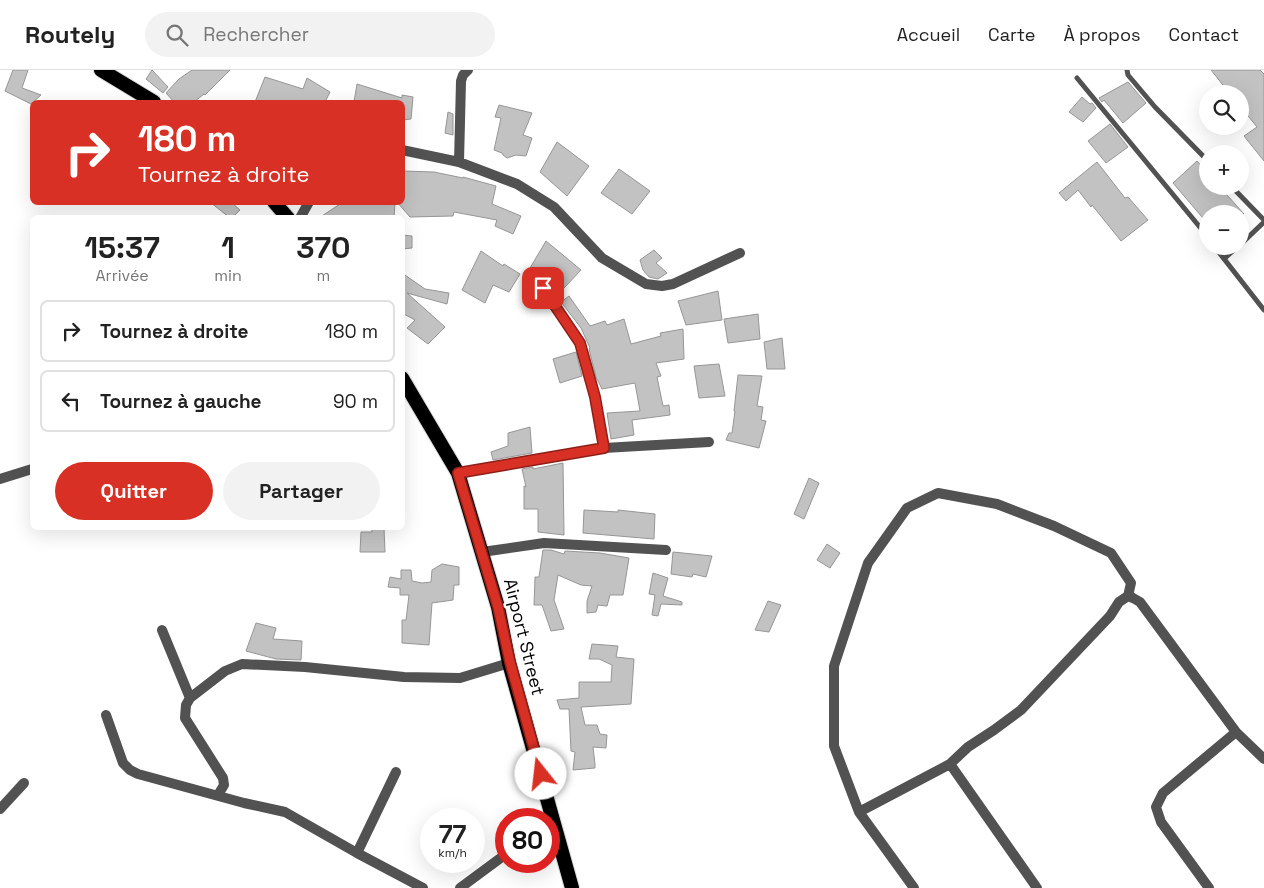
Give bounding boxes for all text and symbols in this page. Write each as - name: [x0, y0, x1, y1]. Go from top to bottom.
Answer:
- search box: [145, 12, 495, 57]
- text: Routely: [25, 19, 115, 50]
- icon: search: [163, 21, 191, 49]
- text: Rechercher: [203, 22, 309, 47]
- text: Accueil: [897, 23, 960, 46]
- text: Carte: [988, 23, 1035, 46]
- text: À propos: [1063, 23, 1141, 46]
- text: Contact: [1169, 23, 1239, 46]
- map controls: [1199, 85, 1249, 255]
- button: search: [1199, 85, 1249, 135]
- text: 180 m: [138, 117, 236, 161]
- icon: right: [55, 120, 120, 185]
- button: +: [1199, 145, 1249, 195]
- text: Tournez à droite: [138, 160, 309, 188]
- button: −: [1199, 205, 1249, 255]
- text: 15:37: [84, 228, 160, 267]
- text: 1: [221, 228, 235, 267]
- text: 370: [296, 228, 351, 267]
- text: Arrivée: [96, 265, 149, 286]
- text: min: [214, 265, 242, 286]
- text: m: [317, 265, 330, 286]
- pin: [522, 267, 564, 309]
- icon: arrive: [529, 274, 557, 302]
- icon: right: [57, 317, 85, 345]
- text: Tournez à droite: [100, 319, 249, 344]
- text: 180 m: [325, 319, 378, 344]
- icon: left: [57, 387, 85, 415]
- text: Tournez à gauche: [100, 389, 262, 414]
- text: 90 m: [333, 389, 378, 414]
- button: Quitter: [55, 462, 213, 520]
- button: Partager: [223, 462, 380, 520]
- street label: Airport Street: [499, 576, 550, 698]
- position arrow: [514, 747, 566, 799]
- speed limit sign: 80: [495, 808, 560, 873]
- text: 77: [439, 818, 466, 850]
- text: km/h: [438, 845, 467, 861]

